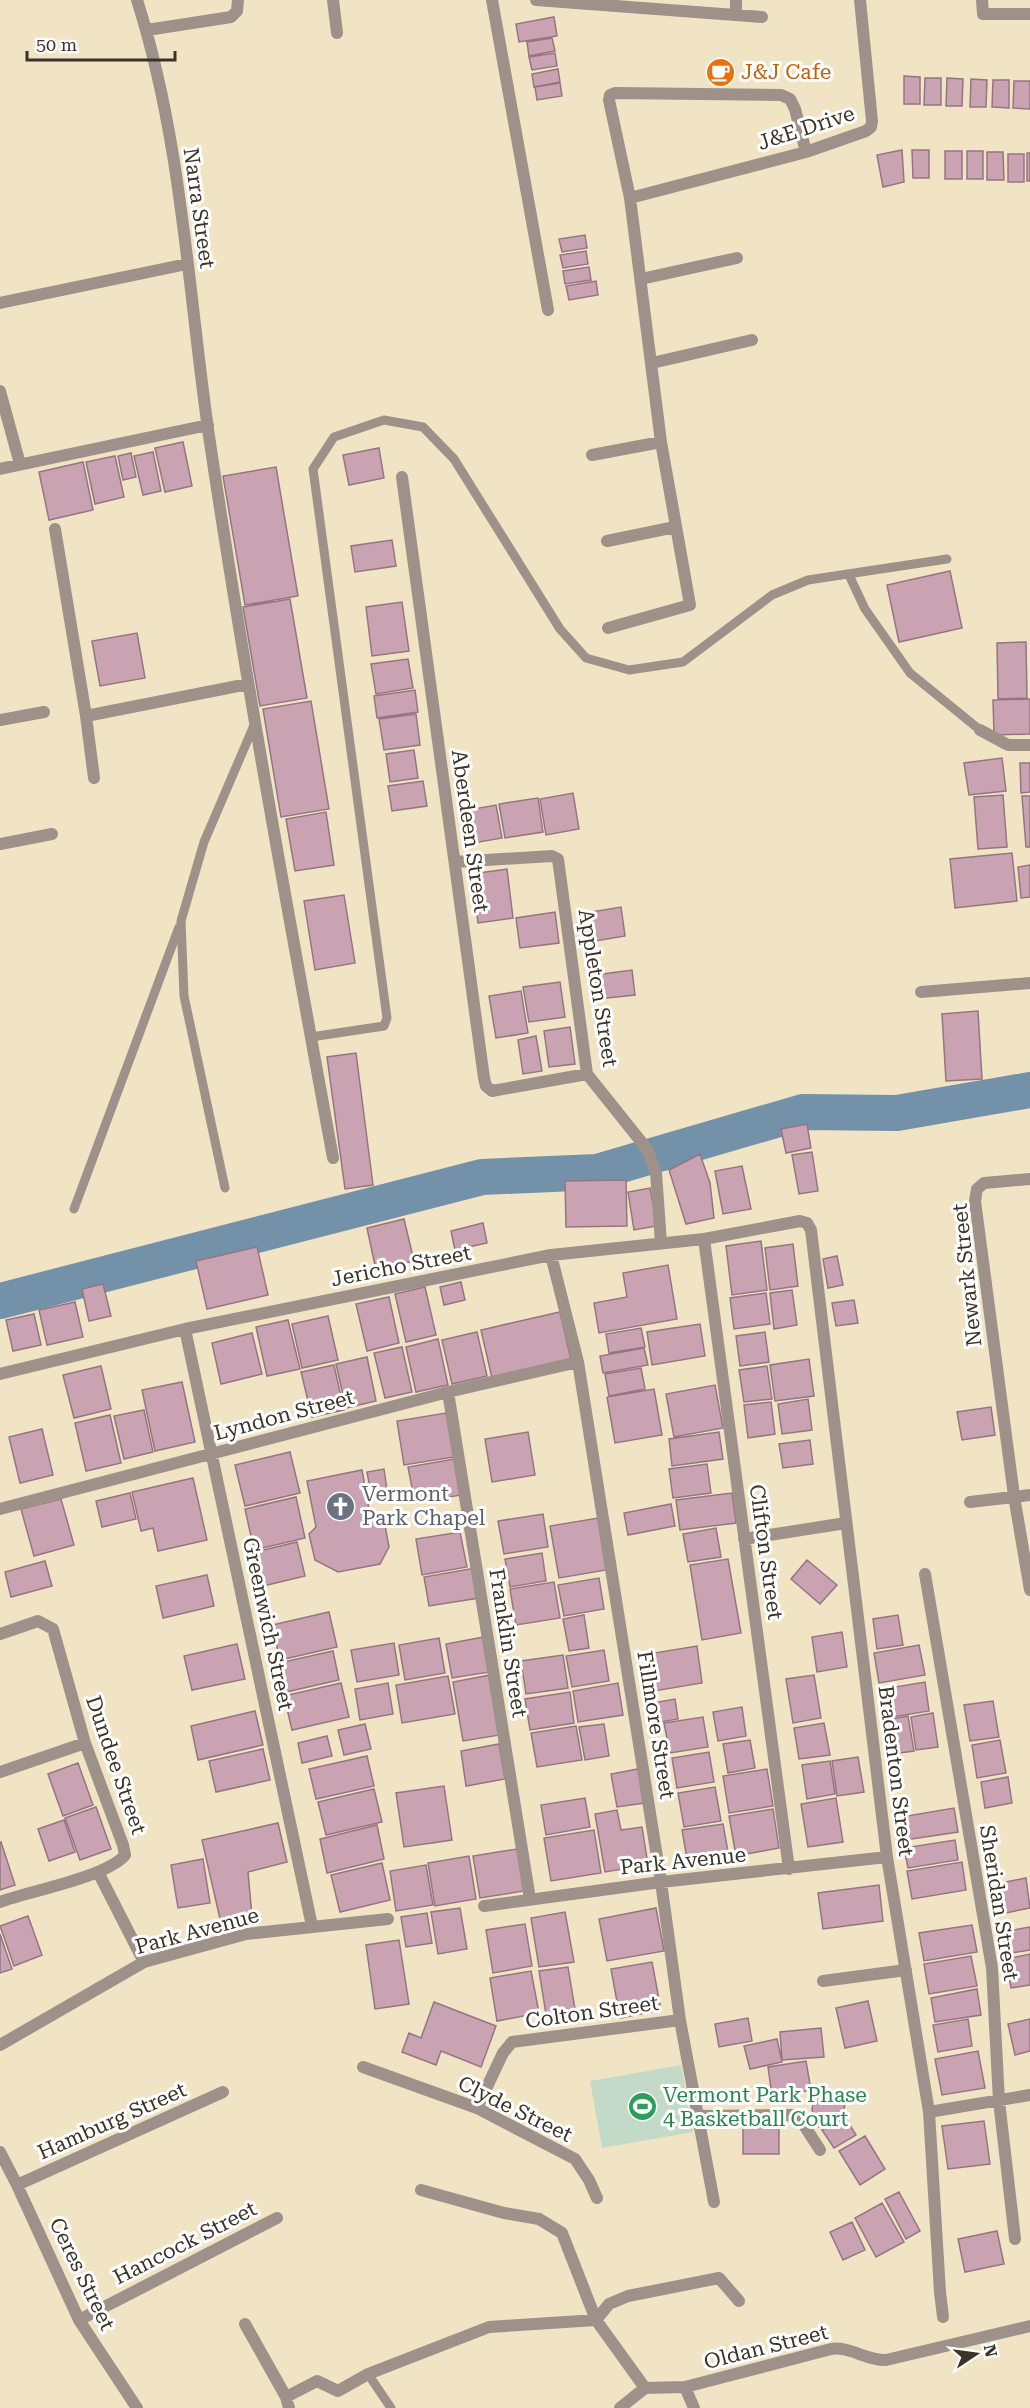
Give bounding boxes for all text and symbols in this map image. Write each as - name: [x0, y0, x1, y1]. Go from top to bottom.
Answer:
- scale bar: [27, 24, 176, 62]
- text: 50 m: [36, 34, 77, 55]
- cafe icon: J&J Cafe: [704, 56, 736, 88]
- place label: J&J Cafe: [741, 60, 831, 84]
- street label: J&E Drive: [755, 101, 857, 155]
- street label: Narra Street: [179, 146, 219, 270]
- street label: Aberdeen Street: [447, 748, 493, 914]
- street label: Appleton Street: [574, 907, 622, 1069]
- street label: Newark Street: [948, 1202, 986, 1348]
- street label: Jericho Street: [329, 1241, 473, 1291]
- street label: Lyndon Street: [211, 1385, 357, 1445]
- place label: Vermont Park Chapel: [362, 1482, 486, 1530]
- street label: Clifton Street: [745, 1483, 787, 1621]
- church icon: Vermont Park Chapel: [325, 1490, 357, 1522]
- street label: Greenwich Street: [238, 1535, 298, 1713]
- street label: Franklin Street: [484, 1567, 532, 1719]
- street label: Fillmore Street: [632, 1649, 680, 1801]
- street label: Bradenton Street: [874, 1684, 918, 1858]
- street label: Dundee Street: [81, 1693, 151, 1838]
- street label: Sheridan Street: [975, 1823, 1023, 1983]
- street label: Park Avenue: [619, 1842, 747, 1880]
- street label: Park Avenue: [133, 1903, 261, 1959]
- street label: Colton Street: [524, 1991, 660, 2033]
- street label: Clyde Street: [454, 2071, 576, 2147]
- street label: Hamburg Street: [34, 2077, 190, 2164]
- place label: Vermont Park Phase 4 Basketball Court: [663, 2083, 867, 2131]
- sports icon: Vermont Park Phase 4 Basketball Court: [626, 2091, 658, 2123]
- street label: Hancock Street: [109, 2196, 261, 2289]
- street label: Ceres Street: [44, 2214, 120, 2334]
- street label: Oldan Street: [701, 2320, 831, 2374]
- north arrow: [946, 2324, 1006, 2384]
- text: N: [979, 2343, 1001, 2359]

